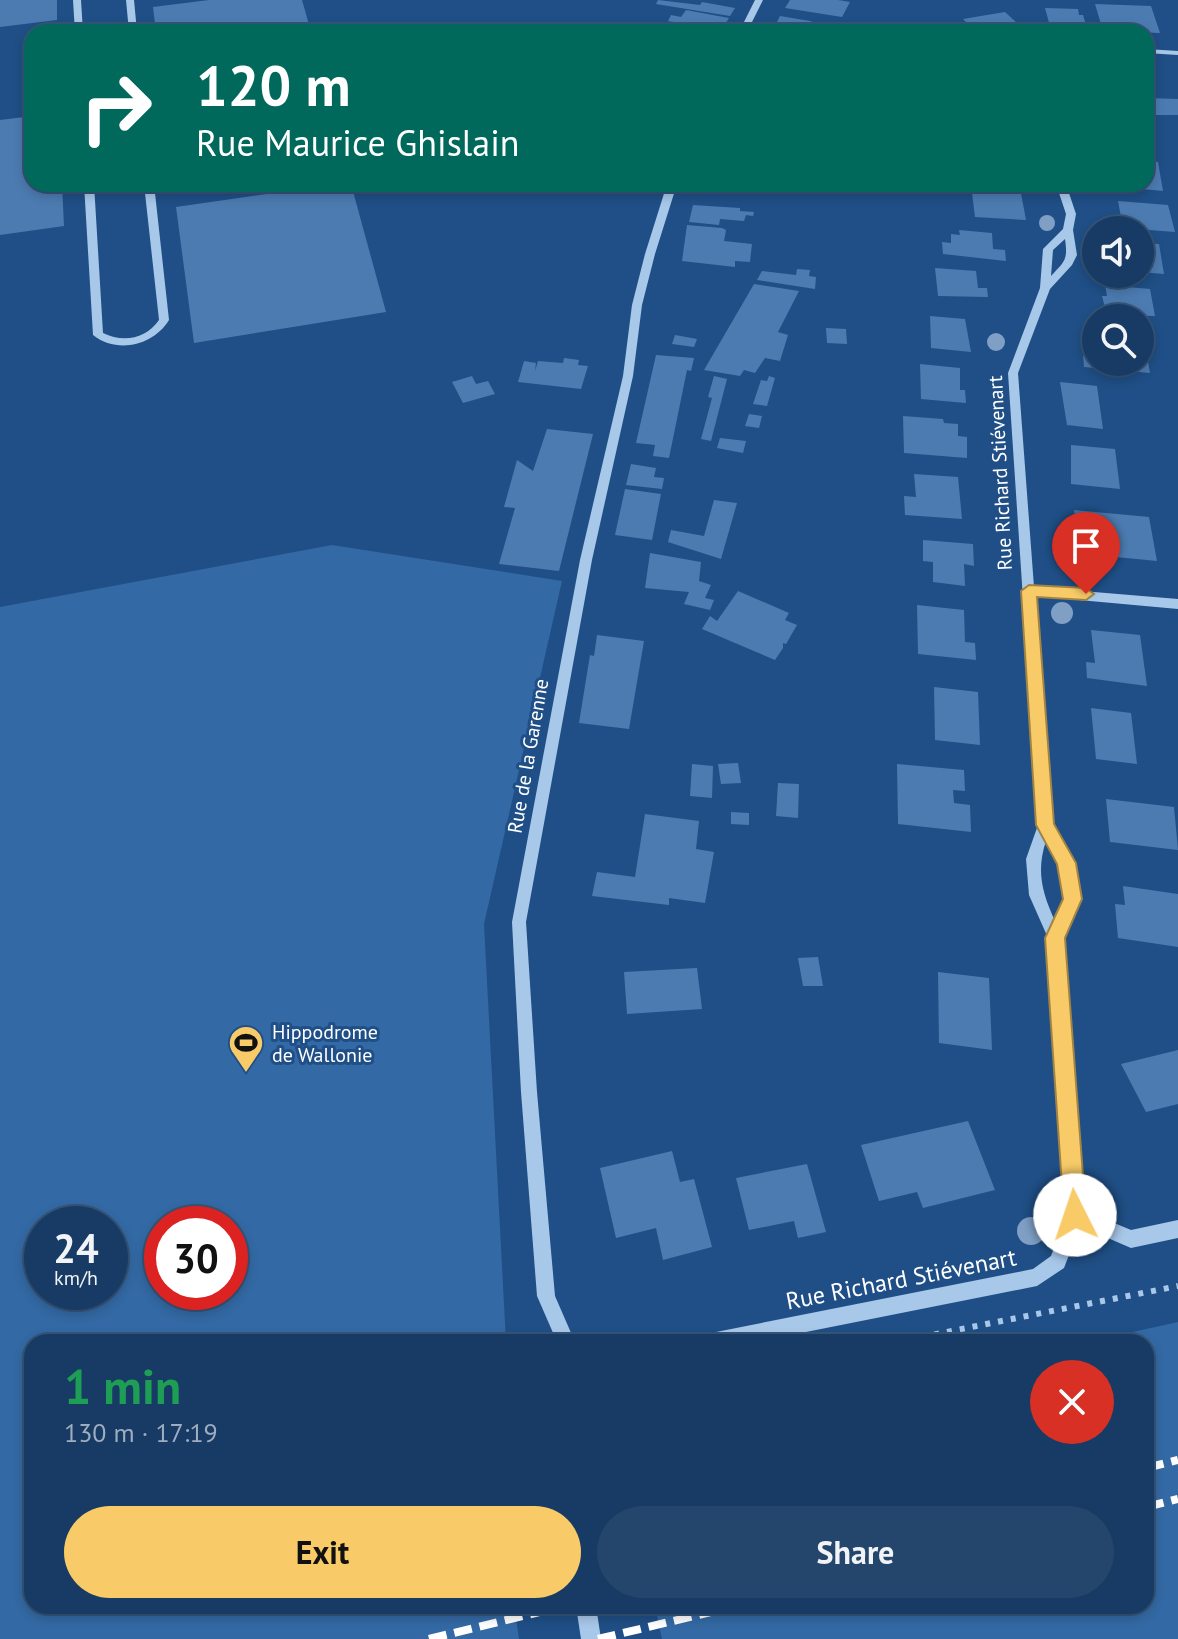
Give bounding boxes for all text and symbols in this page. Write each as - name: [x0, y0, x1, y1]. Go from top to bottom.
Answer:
- text: 120 m: [196, 49, 351, 121]
- icon: right: [64, 56, 168, 160]
- text: Rue Maurice Ghislain: [196, 119, 520, 166]
- map controls: [1082, 216, 1154, 376]
- button: sound: [1082, 216, 1154, 288]
- button: search: [1082, 304, 1154, 376]
- street label: Rue Richard Stiévenart: [982, 375, 1018, 571]
- pin: [1052, 512, 1120, 594]
- icon: arrive: [1064, 524, 1108, 568]
- street label: Rue de la Garenne: [502, 677, 554, 835]
- place label: Hippodrome de Wallonie: [272, 1019, 378, 1068]
- sports icon: Hippodrome de Wallonie: [227, 1024, 265, 1074]
- position arrow: [1033, 1173, 1117, 1257]
- speed limit sign: 30: [144, 1206, 248, 1310]
- text: 24: [53, 1222, 99, 1274]
- street label: Rue Richard Stiévenart: [783, 1241, 1019, 1317]
- text: km/h: [54, 1265, 98, 1291]
- text: 1 min: [64, 1355, 181, 1417]
- button: close: [1030, 1360, 1114, 1444]
- text: 130 m · 17:19: [64, 1416, 218, 1449]
- button: Exit: [64, 1506, 581, 1598]
- button: Share: [597, 1506, 1114, 1598]

